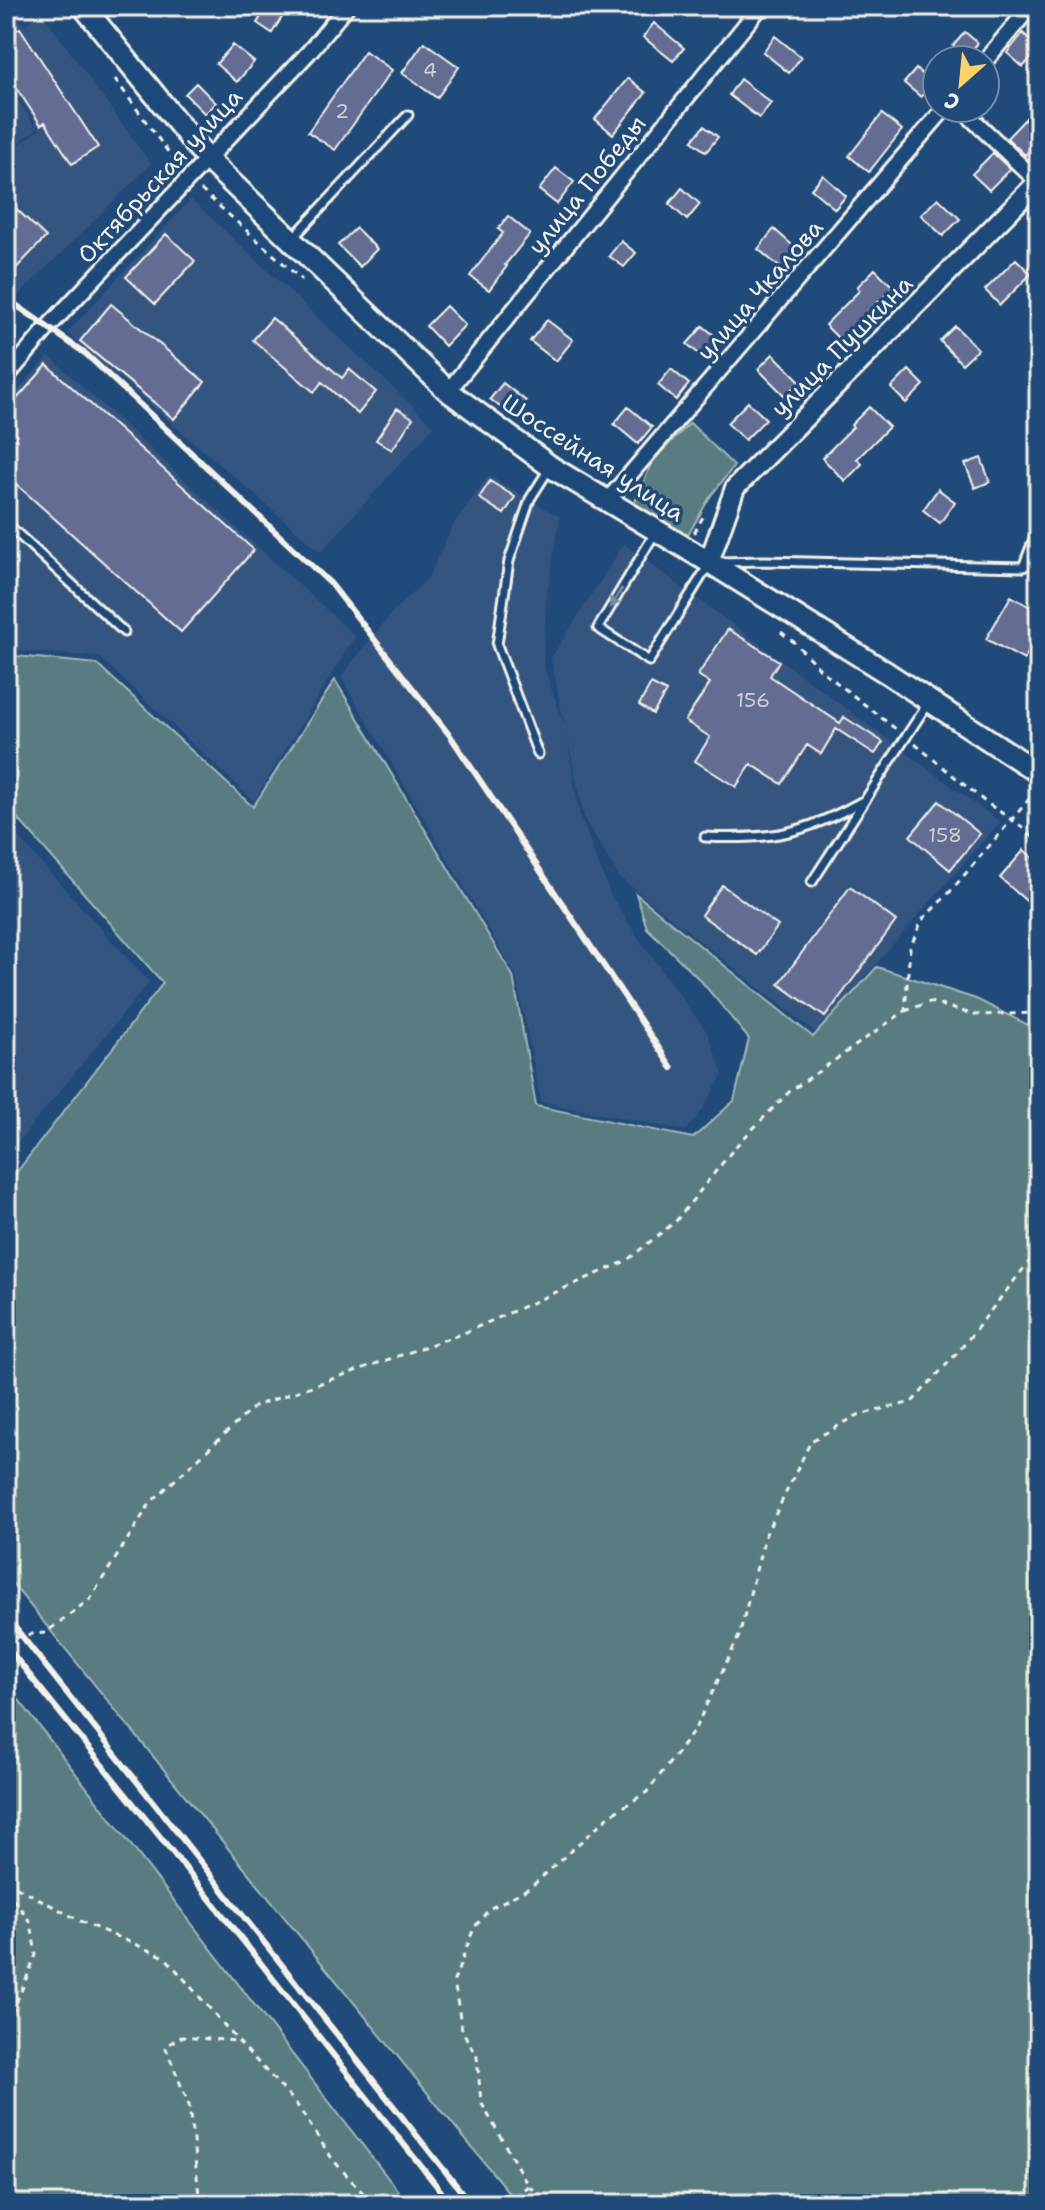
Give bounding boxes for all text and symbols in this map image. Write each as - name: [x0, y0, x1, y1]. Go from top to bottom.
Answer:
- north arrow: [921, 44, 1001, 124]
- house number: 4: [423, 57, 437, 83]
- street label: Октябрьская улица: [70, 82, 250, 270]
- text: С: [940, 85, 965, 117]
- house number: 2: [335, 98, 349, 124]
- street label: улица Победы: [521, 109, 653, 261]
- street label: улица Чкалова: [690, 212, 830, 368]
- street label: улица Пушкина: [764, 268, 920, 424]
- street label: Шоссейная улица: [495, 387, 691, 529]
- one-way arrow: [609, 586, 624, 609]
- house number: 156: [736, 687, 770, 713]
- house number: 158: [928, 822, 962, 848]

